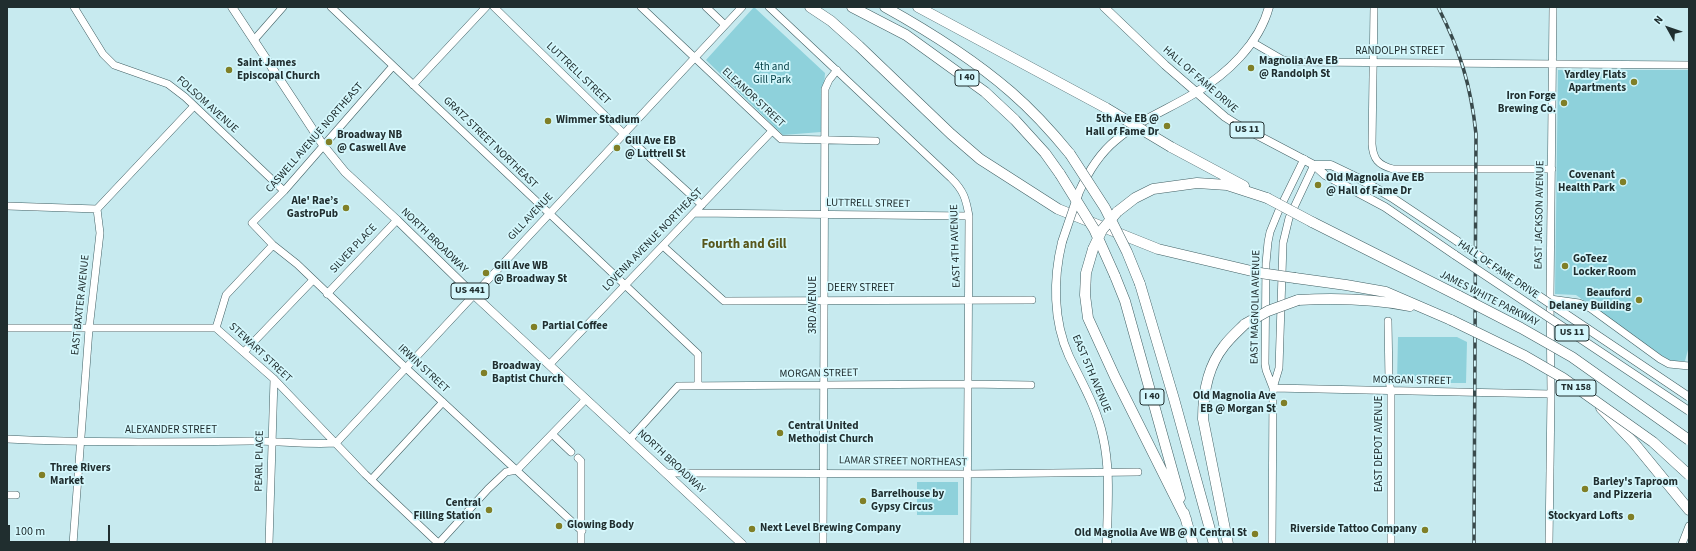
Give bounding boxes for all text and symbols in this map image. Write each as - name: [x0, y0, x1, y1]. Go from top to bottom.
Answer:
- north arrow: [1648, 8, 1688, 48]
- text: N: [1650, 12, 1667, 28]
- street label: LUTTRELL STREET: [543, 40, 613, 108]
- street label: HALL OF FAME DRIVE: [1160, 44, 1240, 116]
- street label: RANDOLPH STREET: [1355, 45, 1445, 59]
- place label: Magnolia Ave EB @ Randolph St: [1259, 55, 1338, 81]
- place label: Saint James Episcopal Church: [237, 57, 320, 83]
- park label: 4th and Gill Park: [753, 61, 791, 87]
- marker: Magnolia Ave EB @ Randolph St: [1246, 63, 1256, 73]
- marker: Saint James Episcopal Church: [224, 65, 234, 75]
- street label: ELEANOR STREET: [719, 66, 787, 130]
- place label: Yardley Flats Apartments: [1565, 69, 1626, 95]
- road number: I 40: [955, 70, 979, 86]
- street label: FOLSOM AVENUE: [173, 74, 241, 136]
- marker: Yardley Flats Apartments: [1629, 77, 1639, 87]
- street label: CASWELL AVENUE NORTHEAST: [263, 80, 367, 196]
- place label: Iron Forge Brewing Co.: [1498, 90, 1556, 116]
- street label: GRATZ STREET NORTHEAST: [440, 94, 540, 192]
- marker: Iron Forge Brewing Co.: [1559, 98, 1569, 108]
- place label: 5th Ave EB @ Hall of Fame Dr: [1085, 113, 1159, 139]
- place label: Wimmer Stadium: [556, 114, 640, 128]
- marker: Wimmer Stadium: [543, 116, 553, 126]
- marker: 5th Ave EB @ Hall of Fame Dr: [1162, 121, 1172, 131]
- road number: US 11: [1230, 122, 1264, 138]
- place label: Broadway NB @ Caswell Ave: [337, 129, 406, 155]
- place label: Gill Ave EB @ Luttrell St: [625, 135, 686, 161]
- marker: Broadway NB @ Caswell Ave: [324, 137, 334, 147]
- marker: Gill Ave EB @ Luttrell St: [612, 143, 622, 153]
- street label: EAST JACKSON AVENUE: [1532, 160, 1548, 270]
- place label: Covenant Health Park: [1558, 169, 1615, 195]
- place label: Old Magnolia Ave EB @ Hall of Fame Dr: [1326, 172, 1424, 198]
- marker: Covenant Health Park: [1618, 177, 1628, 187]
- marker: Old Magnolia Ave EB @ Hall of Fame Dr: [1313, 180, 1323, 190]
- street label: LOVENIA AVENUE NORTHEAST: [600, 186, 706, 294]
- street label: GILL AVENUE: [506, 191, 556, 243]
- place label: Ale' Rae’s GastroPub: [287, 195, 338, 221]
- street label: LUTTRELL STREET: [826, 197, 910, 211]
- marker: Ale' Rae’s GastroPub: [341, 203, 351, 213]
- street label: EAST 4TH AVENUE: [948, 204, 964, 288]
- street label: NORTH BROADWAY: [398, 206, 470, 276]
- street label: SILVER PLACE: [328, 222, 380, 276]
- district label: Fourth and Gill: [701, 237, 787, 253]
- street label: HALL OF FAME DRIVE: [1455, 238, 1541, 302]
- street label: EAST MAGNOLIA AVENUE: [1248, 250, 1264, 364]
- place label: GoTeez Locker Room: [1573, 253, 1636, 279]
- street label: EAST BAXTER AVENUE: [69, 254, 93, 356]
- place label: Gill Ave WB @ Broadway St: [494, 260, 567, 286]
- marker: GoTeez Locker Room: [1560, 261, 1570, 271]
- marker: Gill Ave WB @ Broadway St: [481, 268, 491, 278]
- street label: JAMES WHITE PARKWAY: [1437, 268, 1541, 330]
- street label: 3RD AVENUE: [807, 276, 821, 334]
- street label: DEERY STREET: [827, 282, 895, 296]
- road number: US 441: [451, 283, 489, 299]
- place label: Beauford Delaney Building: [1549, 287, 1631, 313]
- marker: Beauford Delaney Building: [1634, 295, 1644, 305]
- street label: STEWART STREET: [226, 320, 294, 386]
- place label: Partial Coffee: [542, 320, 608, 334]
- marker: Partial Coffee: [529, 322, 539, 332]
- road number: US 11: [1555, 325, 1589, 341]
- street label: EAST 5TH AVENUE: [1069, 333, 1113, 415]
- street label: IRWIN STREET: [395, 342, 451, 396]
- place label: Broadway Baptist Church: [492, 360, 563, 386]
- street label: MORGAN STREET: [779, 367, 859, 381]
- marker: Broadway Baptist Church: [479, 368, 489, 378]
- street label: MORGAN STREET: [1372, 374, 1452, 388]
- road number: TN 158: [1556, 380, 1596, 396]
- road number: I 40: [1140, 389, 1164, 405]
- place label: Old Magnolia Ave EB @ Morgan St: [1193, 390, 1276, 416]
- street label: EAST DEPOT AVENUE: [1373, 396, 1387, 492]
- marker: Old Magnolia Ave EB @ Morgan St: [1279, 398, 1289, 408]
- place label: Central United Methodist Church: [788, 420, 874, 446]
- street label: ALEXANDER STREET: [125, 424, 217, 438]
- street label: NORTH BROADWAY: [634, 427, 708, 497]
- marker: Central United Methodist Church: [775, 428, 785, 438]
- street label: PEARL PLACE: [253, 430, 267, 492]
- street label: LAMAR STREET NORTHEAST: [839, 454, 967, 470]
- place label: Three Rivers Market: [50, 462, 111, 488]
- marker: Three Rivers Market: [37, 470, 47, 480]
- place label: Barley's Taproom and Pizzeria: [1593, 476, 1678, 502]
- marker: Barley's Taproom and Pizzeria: [1580, 484, 1590, 494]
- place label: Barrelhouse by Gypsy Circus: [871, 488, 944, 514]
- marker: Barrelhouse by Gypsy Circus: [858, 496, 868, 506]
- place label: Central Filling Station: [413, 497, 481, 523]
- marker: Central Filling Station: [484, 505, 494, 515]
- place label: Stockyard Lofts: [1548, 510, 1623, 524]
- marker: Stockyard Lofts: [1626, 512, 1636, 522]
- scale bar: [10, 517, 112, 543]
- place label: Glowing Body: [567, 519, 634, 533]
- marker: Glowing Body: [554, 521, 564, 531]
- place label: Next Level Brewing Company: [760, 522, 901, 536]
- text: 100 m: [15, 523, 45, 540]
- place label: Riverside Tattoo Company: [1290, 523, 1417, 537]
- marker: Next Level Brewing Company: [747, 524, 757, 534]
- marker: Riverside Tattoo Company: [1420, 525, 1430, 535]
- place label: Old Magnolia Ave WB @ N Central St: [1074, 527, 1247, 541]
- marker: Old Magnolia Ave WB @ N Central St: [1250, 529, 1260, 539]

